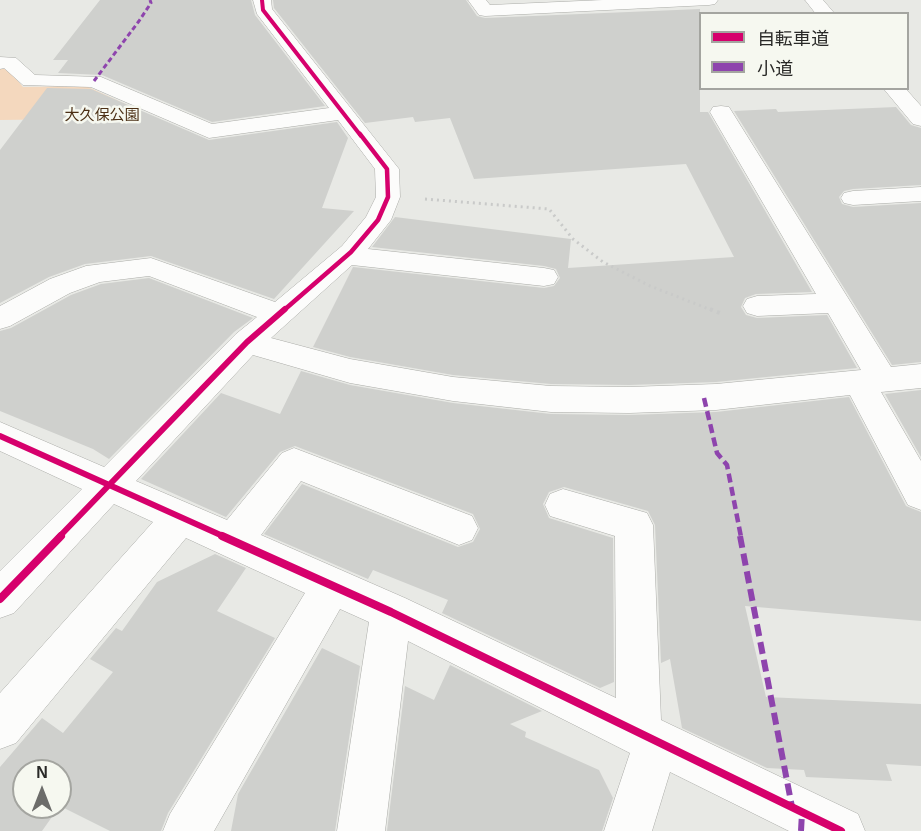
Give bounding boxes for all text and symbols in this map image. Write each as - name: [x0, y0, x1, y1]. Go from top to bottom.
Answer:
- legend: [699, 12, 909, 90]
- text: 自転車道: [757, 29, 829, 49]
- text: 小道: [757, 59, 793, 79]
- park label: 大久保公園: [65, 107, 139, 125]
- north arrow: [12, 759, 72, 819]
- text: N: [36, 764, 48, 781]

